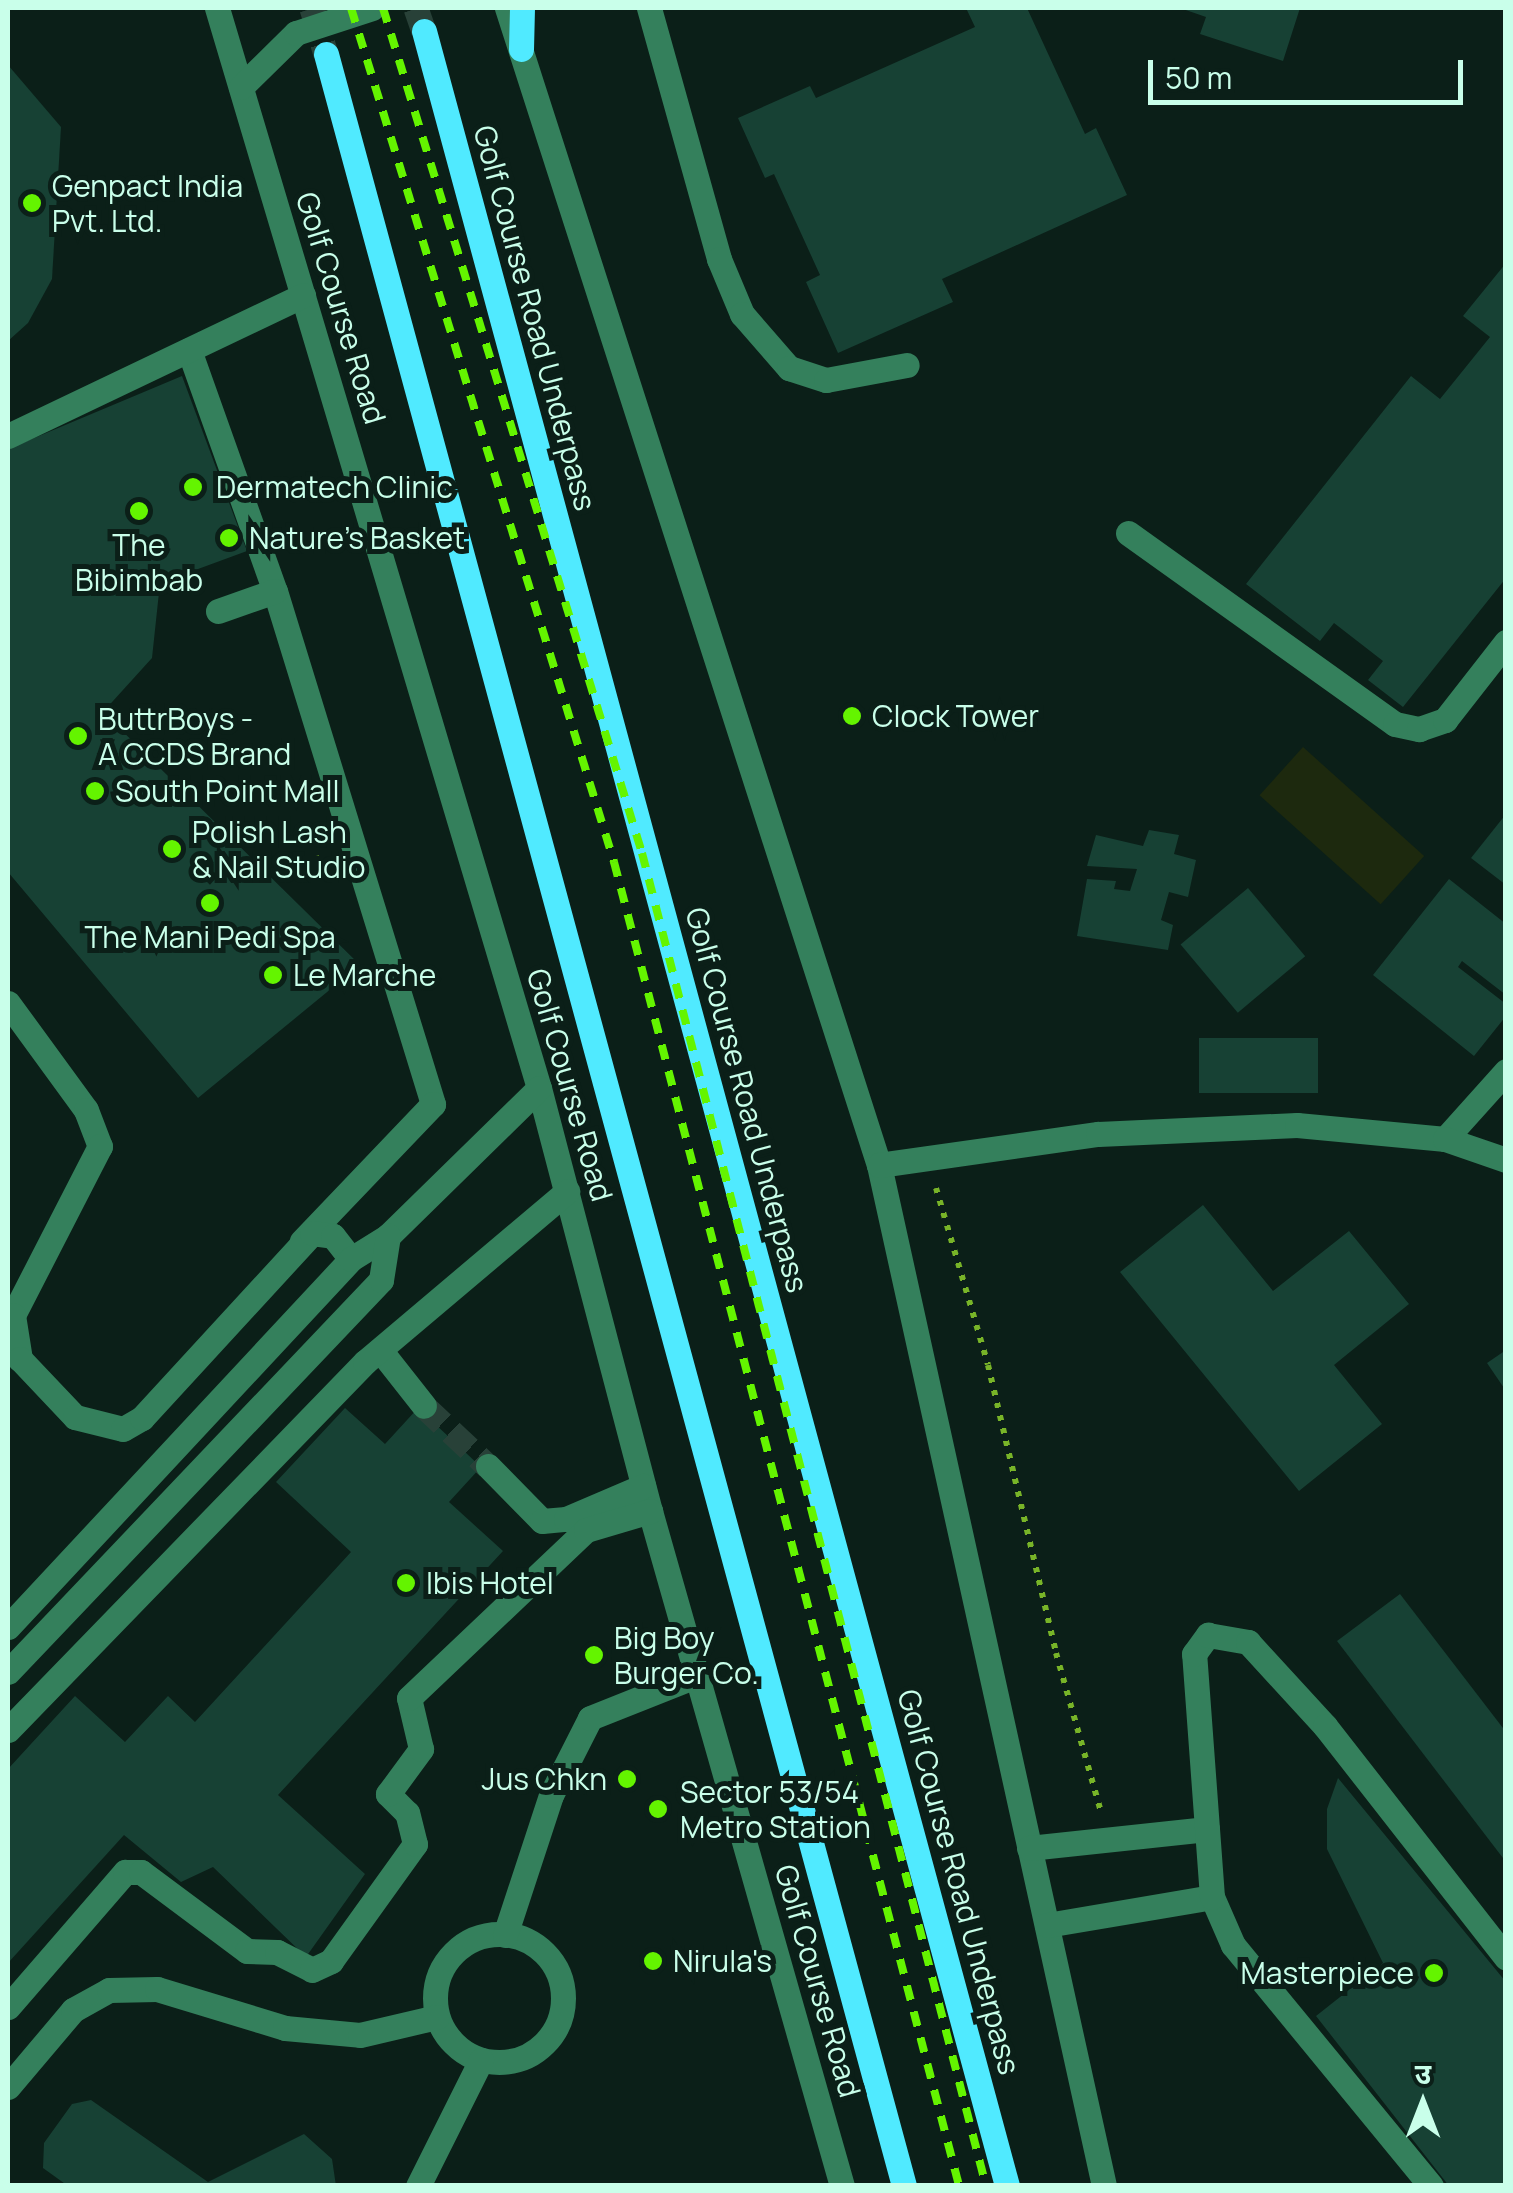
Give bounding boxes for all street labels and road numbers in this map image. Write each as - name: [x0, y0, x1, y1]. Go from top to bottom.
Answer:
- street label: Golf Course Road Underpass: [466, 122, 604, 514]
- street label: Golf Course Road: [289, 188, 393, 428]
- street label: Golf Course Road Underpass: [678, 904, 816, 1296]
- street label: Golf Course Road: [520, 965, 620, 1205]
- street label: Golf Course Road Underpass: [890, 1686, 1028, 2078]
- street label: Golf Course Road: [768, 1861, 868, 2101]

